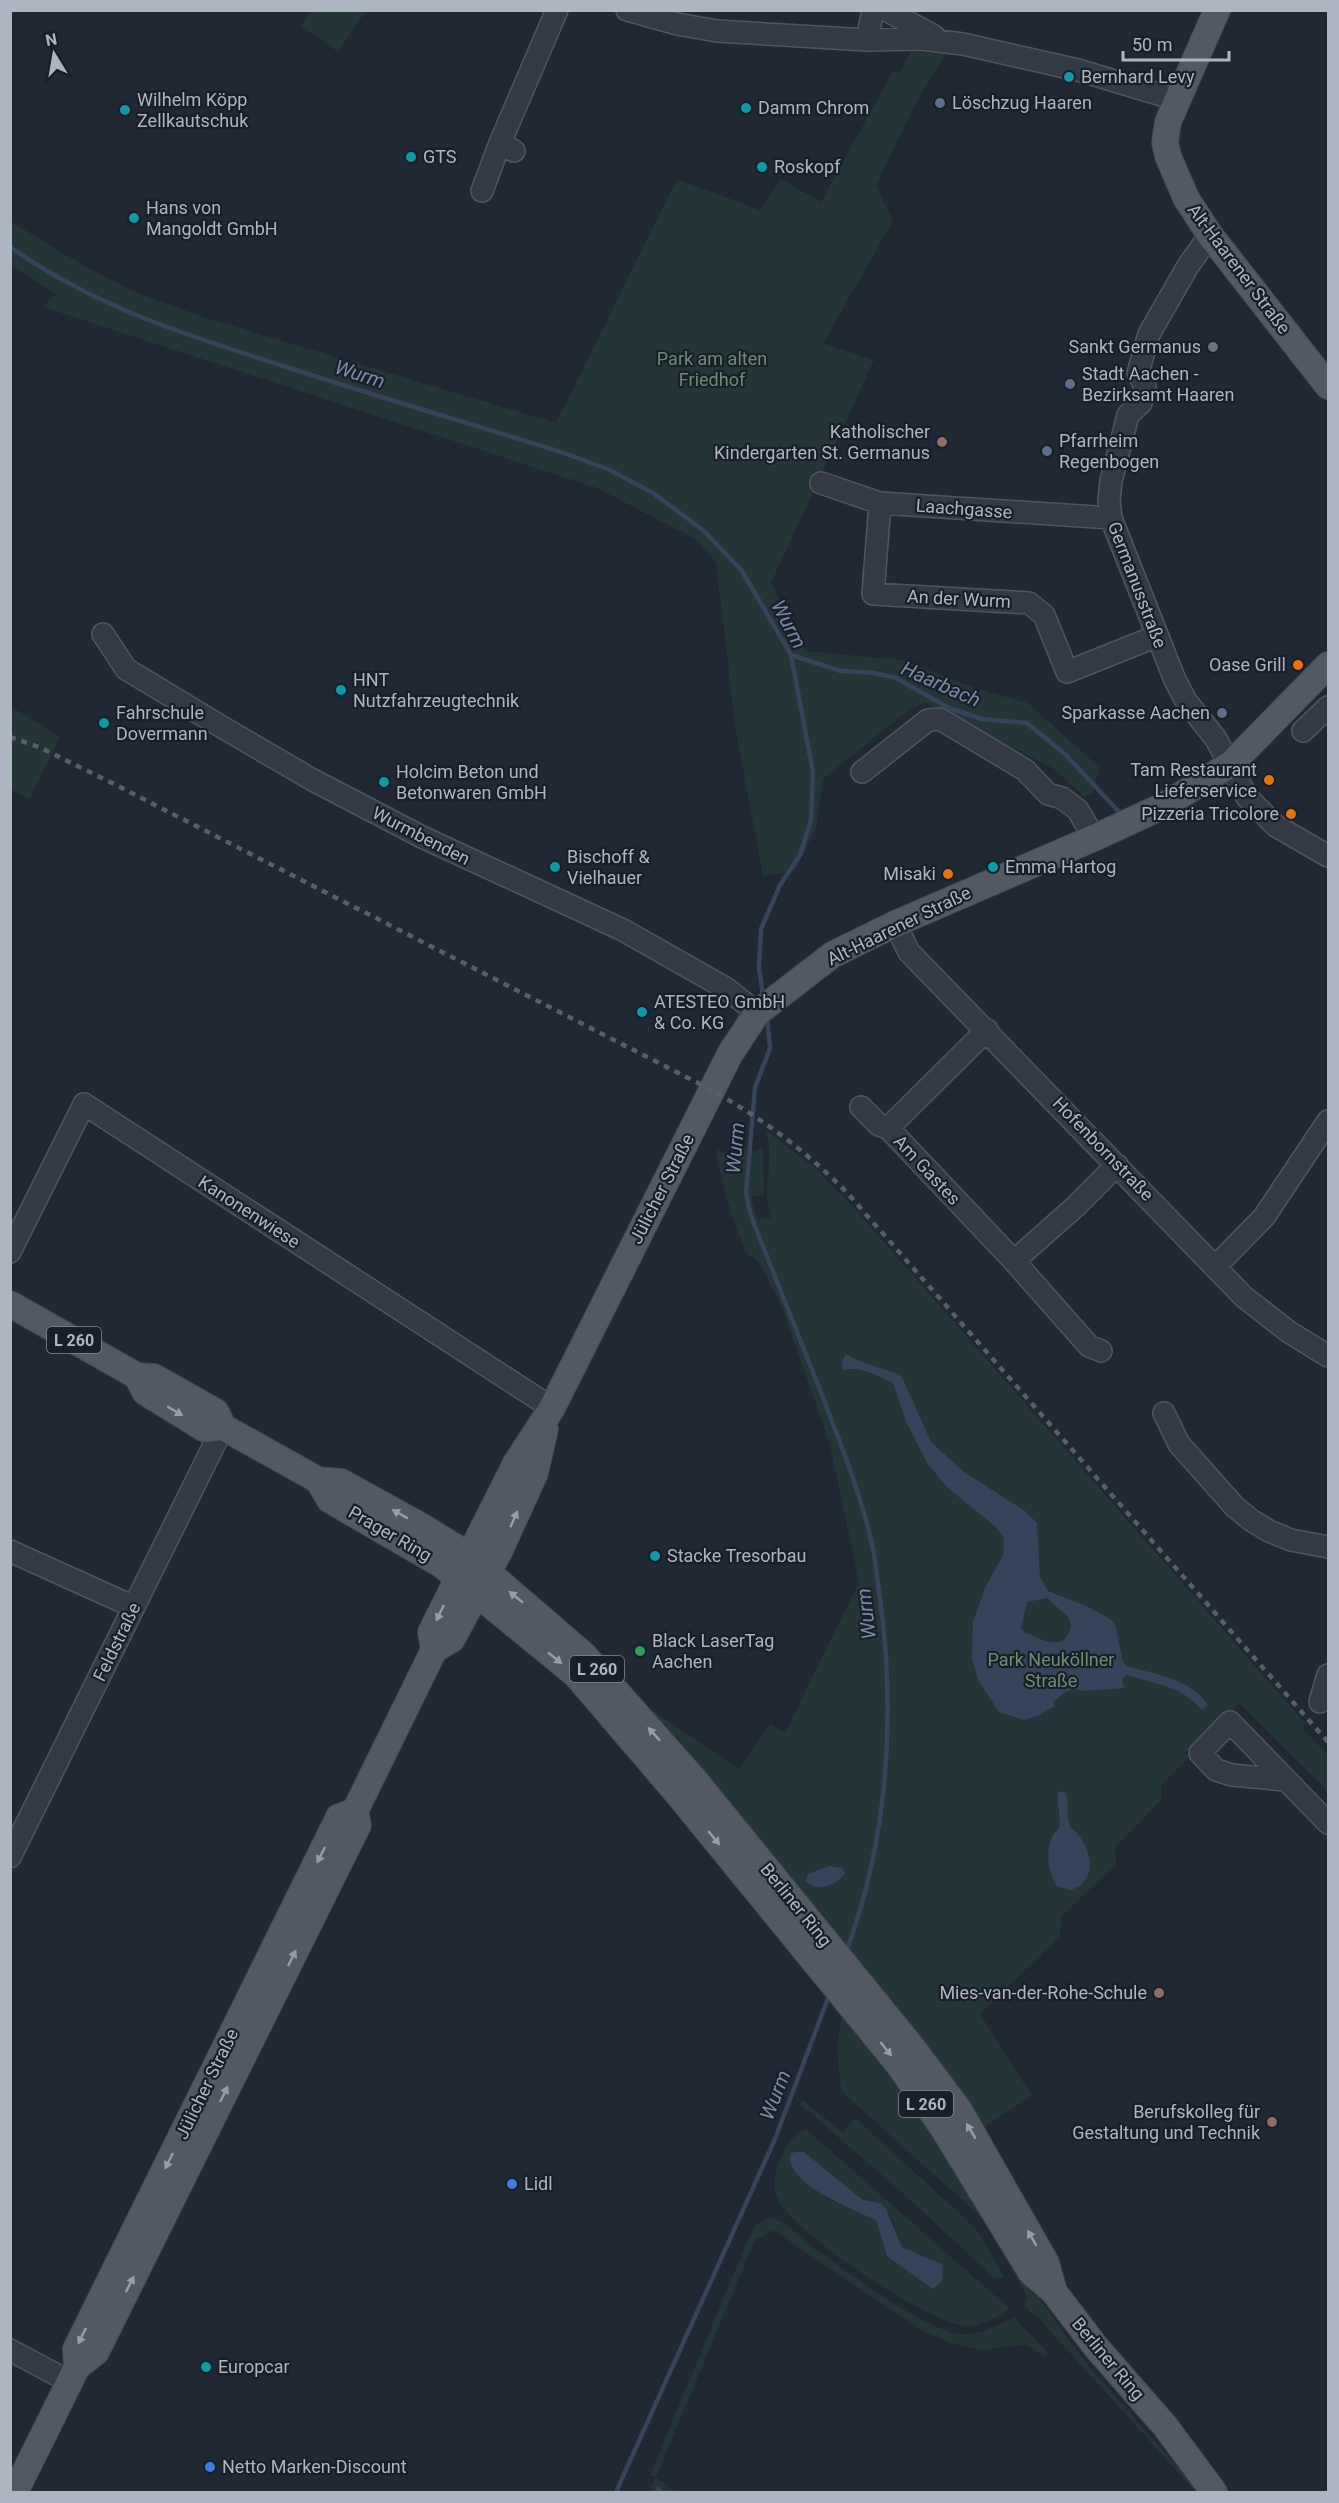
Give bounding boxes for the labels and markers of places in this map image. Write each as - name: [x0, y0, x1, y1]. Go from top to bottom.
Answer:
- place label: Bernhard Levy: [1081, 66, 1195, 87]
- marker: Bernhard Levy: [1062, 70, 1076, 84]
- place label: Wilhelm Köpp Zellkautschuk: [137, 89, 249, 131]
- place label: Löschzug Haaren: [952, 92, 1092, 113]
- marker: Löschzug Haaren: [933, 96, 947, 110]
- place label: Damm Chrom: [758, 97, 869, 118]
- marker: Damm Chrom: [739, 101, 753, 115]
- marker: Wilhelm Köpp Zellkautschuk: [118, 103, 132, 117]
- place label: GTS: [423, 146, 457, 167]
- marker: GTS: [404, 150, 418, 164]
- place label: Roskopf: [774, 156, 841, 177]
- marker: Roskopf: [755, 160, 769, 174]
- place label: Hans von Mangoldt GmbH: [146, 197, 278, 239]
- marker: Hans von Mangoldt GmbH: [127, 211, 141, 225]
- place label: Sankt Germanus: [1068, 336, 1201, 357]
- marker: Sankt Germanus: [1206, 340, 1220, 354]
- place label: Stadt Aachen - Bezirksamt Haaren: [1082, 363, 1234, 405]
- marker: Stadt Aachen - Bezirksamt Haaren: [1063, 377, 1077, 391]
- place label: Katholischer Kindergarten St. Germanus: [714, 421, 930, 463]
- place label: Pfarrheim Regenbogen: [1059, 430, 1159, 472]
- marker: Katholischer Kindergarten St. Germanus: [935, 435, 949, 449]
- marker: Pfarrheim Regenbogen: [1040, 444, 1054, 458]
- place label: Oase Grill: [1209, 654, 1286, 675]
- marker: Oase Grill: [1291, 658, 1305, 672]
- place label: HNT Nutzfahrzeugtechnik: [353, 669, 520, 711]
- marker: HNT Nutzfahrzeugtechnik: [334, 683, 348, 697]
- place label: Fahrschule Dovermann: [116, 702, 208, 744]
- place label: Sparkasse Aachen: [1061, 702, 1210, 723]
- marker: Sparkasse Aachen: [1215, 706, 1229, 720]
- marker: Fahrschule Dovermann: [97, 716, 111, 730]
- place label: Tam Restaurant Lieferservice: [1130, 759, 1257, 801]
- place label: Holcim Beton und Betonwaren GmbH: [396, 761, 547, 803]
- marker: Tam Restaurant Lieferservice: [1262, 773, 1276, 787]
- marker: Holcim Beton und Betonwaren GmbH: [377, 775, 391, 789]
- place label: Pizzeria Tricolore: [1141, 803, 1279, 824]
- marker: Pizzeria Tricolore: [1284, 807, 1298, 821]
- place label: Bischoff & Vielhauer: [567, 846, 650, 888]
- place label: Emma Hartog: [1005, 856, 1116, 877]
- marker: Bischoff & Vielhauer: [548, 860, 562, 874]
- marker: Emma Hartog: [986, 860, 1000, 874]
- place label: Misaki: [883, 863, 936, 884]
- marker: Misaki: [941, 867, 955, 881]
- place label: ATESTEO GmbH & Co. KG: [654, 991, 785, 1033]
- marker: ATESTEO GmbH & Co. KG: [635, 1005, 649, 1019]
- place label: Stacke Tresorbau: [667, 1545, 806, 1566]
- marker: Stacke Tresorbau: [648, 1549, 662, 1563]
- place label: Black LaserTag Aachen: [652, 1630, 774, 1672]
- marker: Black LaserTag Aachen: [633, 1644, 647, 1658]
- place label: Mies-van-der-Rohe-Schule: [939, 1982, 1147, 2003]
- marker: Mies-van-der-Rohe-Schule: [1152, 1986, 1166, 2000]
- place label: Berufskolleg für Gestaltung und Technik: [1072, 2101, 1261, 2143]
- marker: Berufskolleg für Gestaltung und Technik: [1265, 2115, 1279, 2129]
- place label: Lidl: [524, 2173, 553, 2194]
- marker: Lidl: [505, 2177, 519, 2191]
- place label: Europcar: [218, 2356, 290, 2377]
- marker: Europcar: [199, 2360, 213, 2374]
- place label: Netto Marken-Discount: [222, 2456, 407, 2477]
- marker: Netto Marken-Discount: [203, 2460, 217, 2474]

